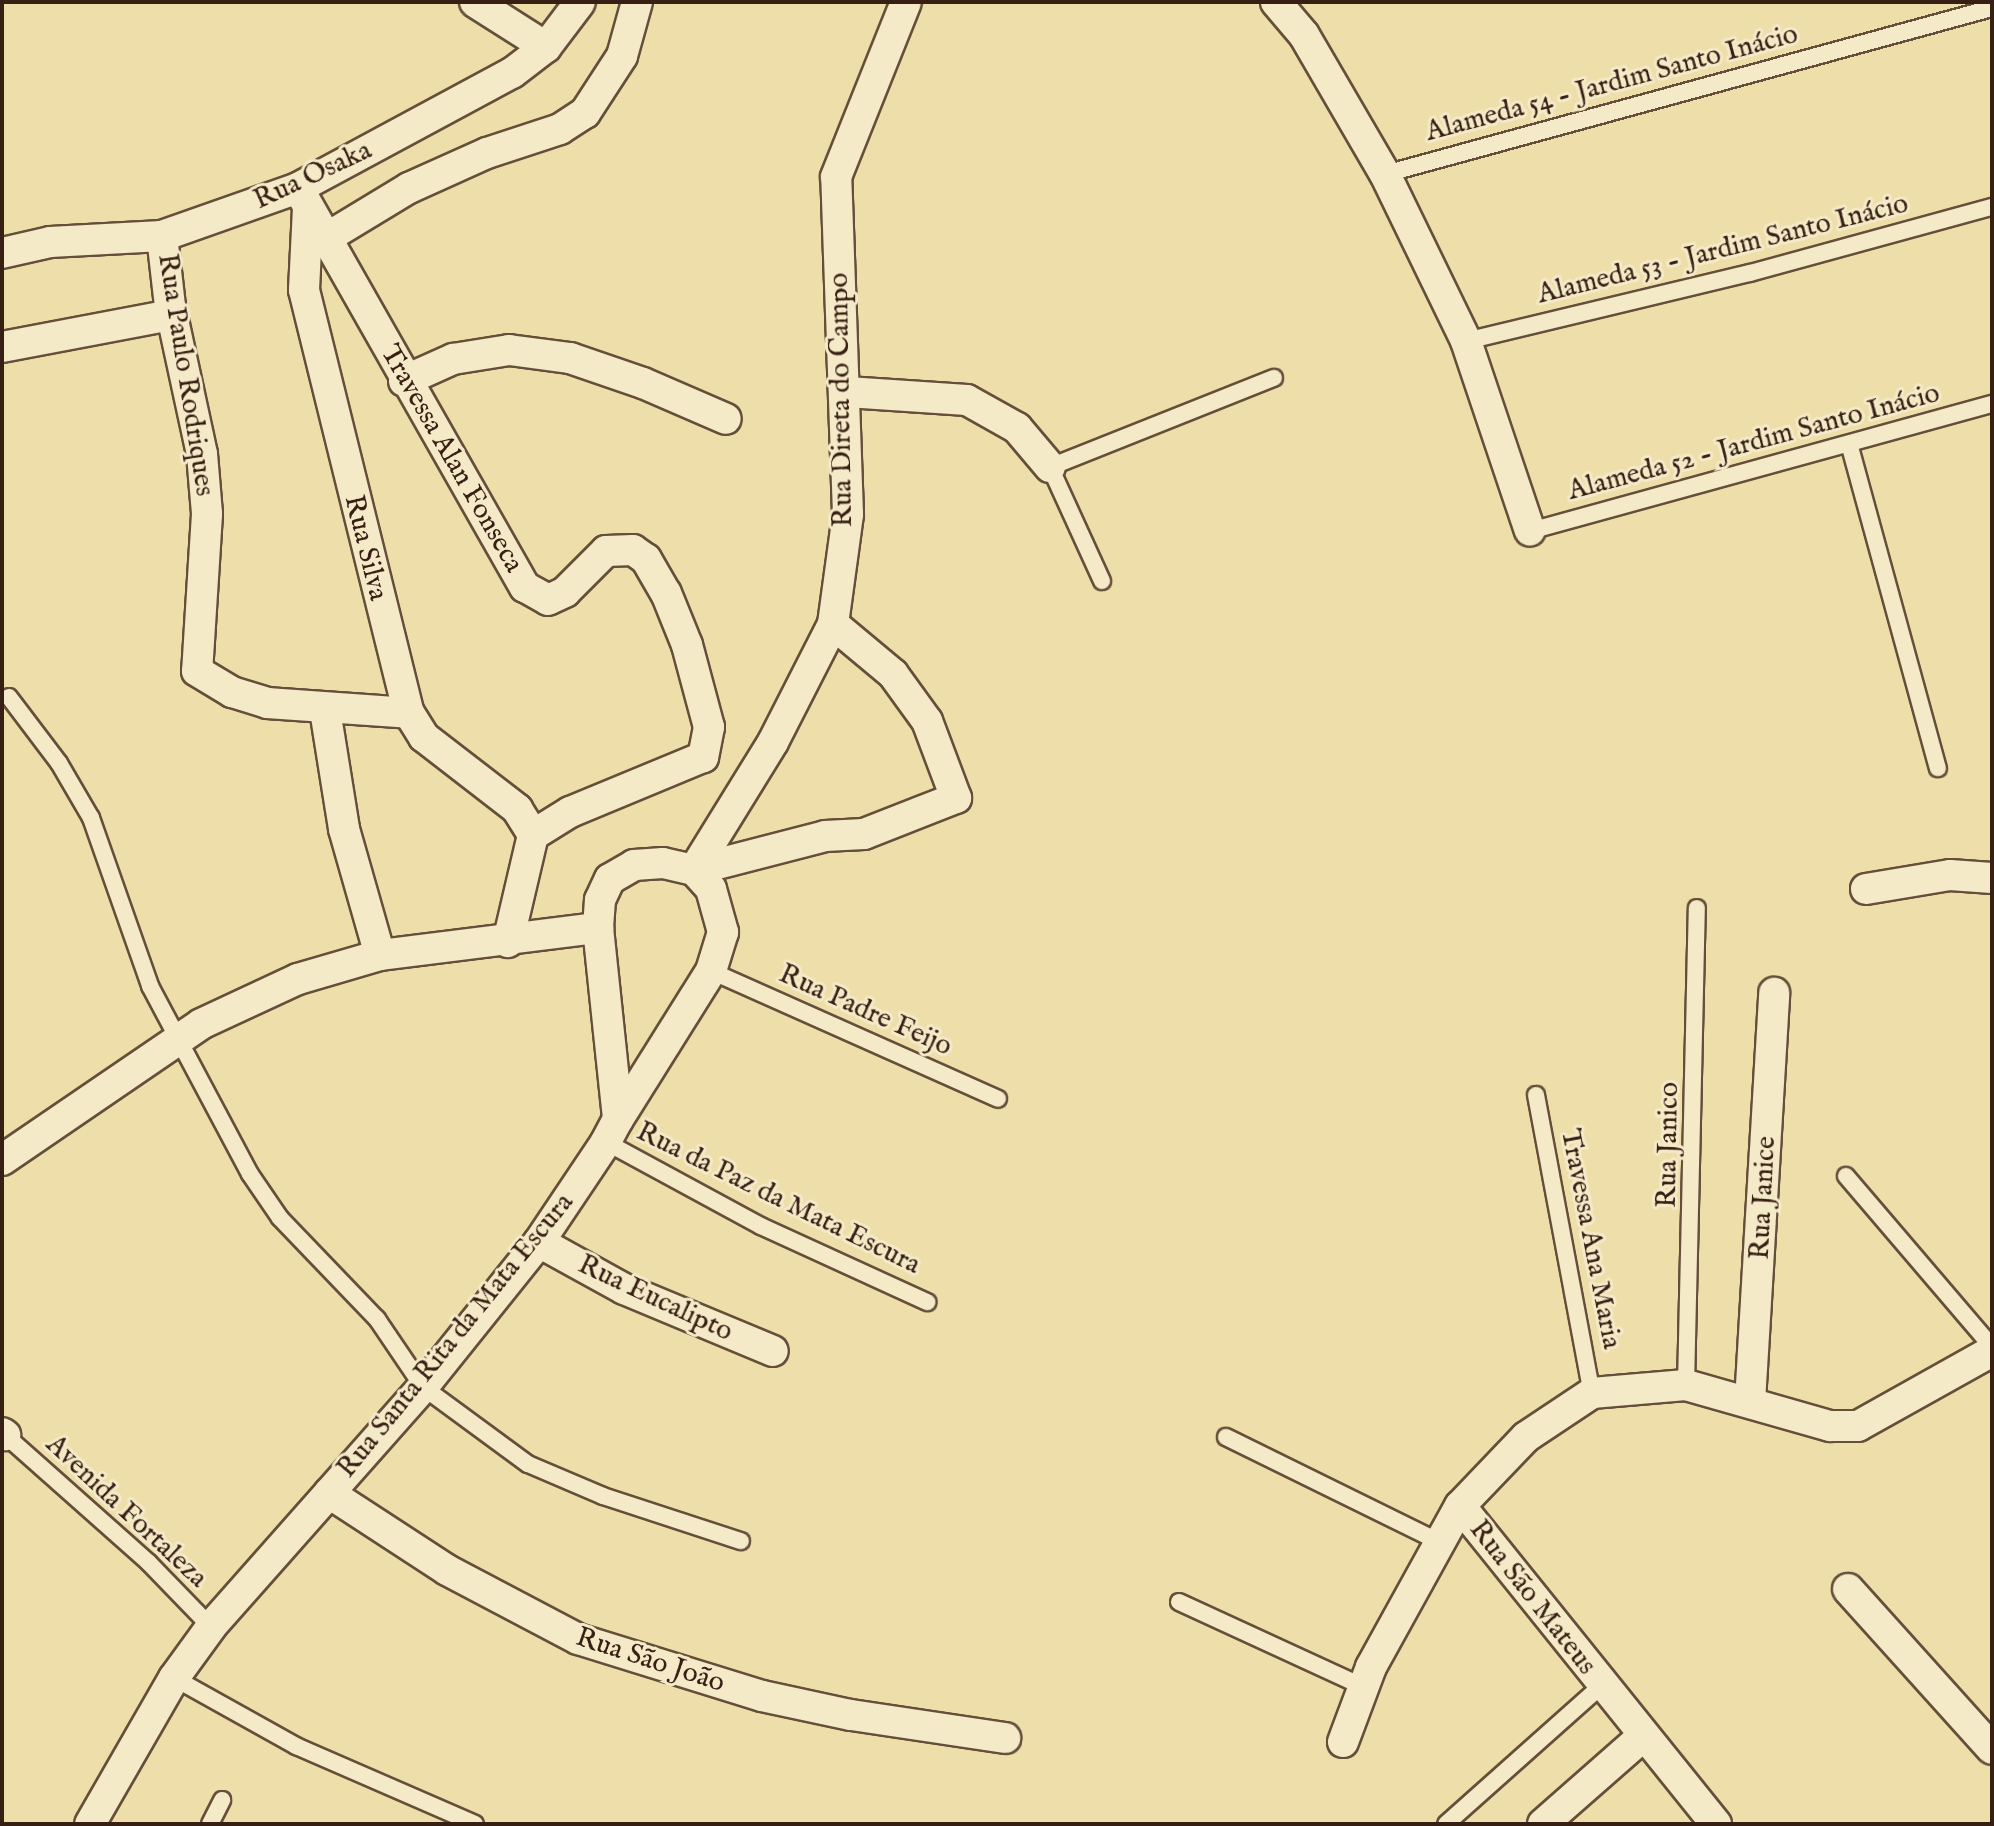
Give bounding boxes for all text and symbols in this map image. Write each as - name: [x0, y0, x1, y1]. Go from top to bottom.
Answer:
- street label: Alameda 54 - Jardim Santo Inácio: [1422, 18, 1802, 150]
- street label: Rua Osaka: [249, 134, 377, 218]
- street label: Alameda 53 - Jardim Santo Inácio: [1534, 188, 1912, 312]
- street label: Rua Paulo Rodriques: [149, 251, 221, 499]
- street label: Rua Direta do Campo: [823, 272, 861, 528]
- street label: Travessa Alan Fonseca: [372, 339, 530, 579]
- street label: Alameda 52 - Jardim Santo Inácio: [1564, 377, 1944, 509]
- street label: Rua Silva: [336, 492, 394, 604]
- street label: Rua Padre Feijo: [773, 958, 957, 1064]
- street label: Rua Janico: [1651, 1082, 1687, 1208]
- street label: Rua da Paz da Mata Escura: [631, 1116, 925, 1282]
- street label: Travessa Ana Maria: [1552, 1126, 1628, 1352]
- street label: Rua Janice: [1744, 1135, 1784, 1261]
- street label: Rua Santa Rita da Mata Escura: [331, 1187, 581, 1485]
- street label: Rua Eucalipto: [572, 1249, 738, 1349]
- street label: Avenida Fortaleza: [38, 1428, 214, 1596]
- street label: Rua São Mateus: [1461, 1514, 1603, 1682]
- street label: Rua São João: [571, 1621, 729, 1701]

